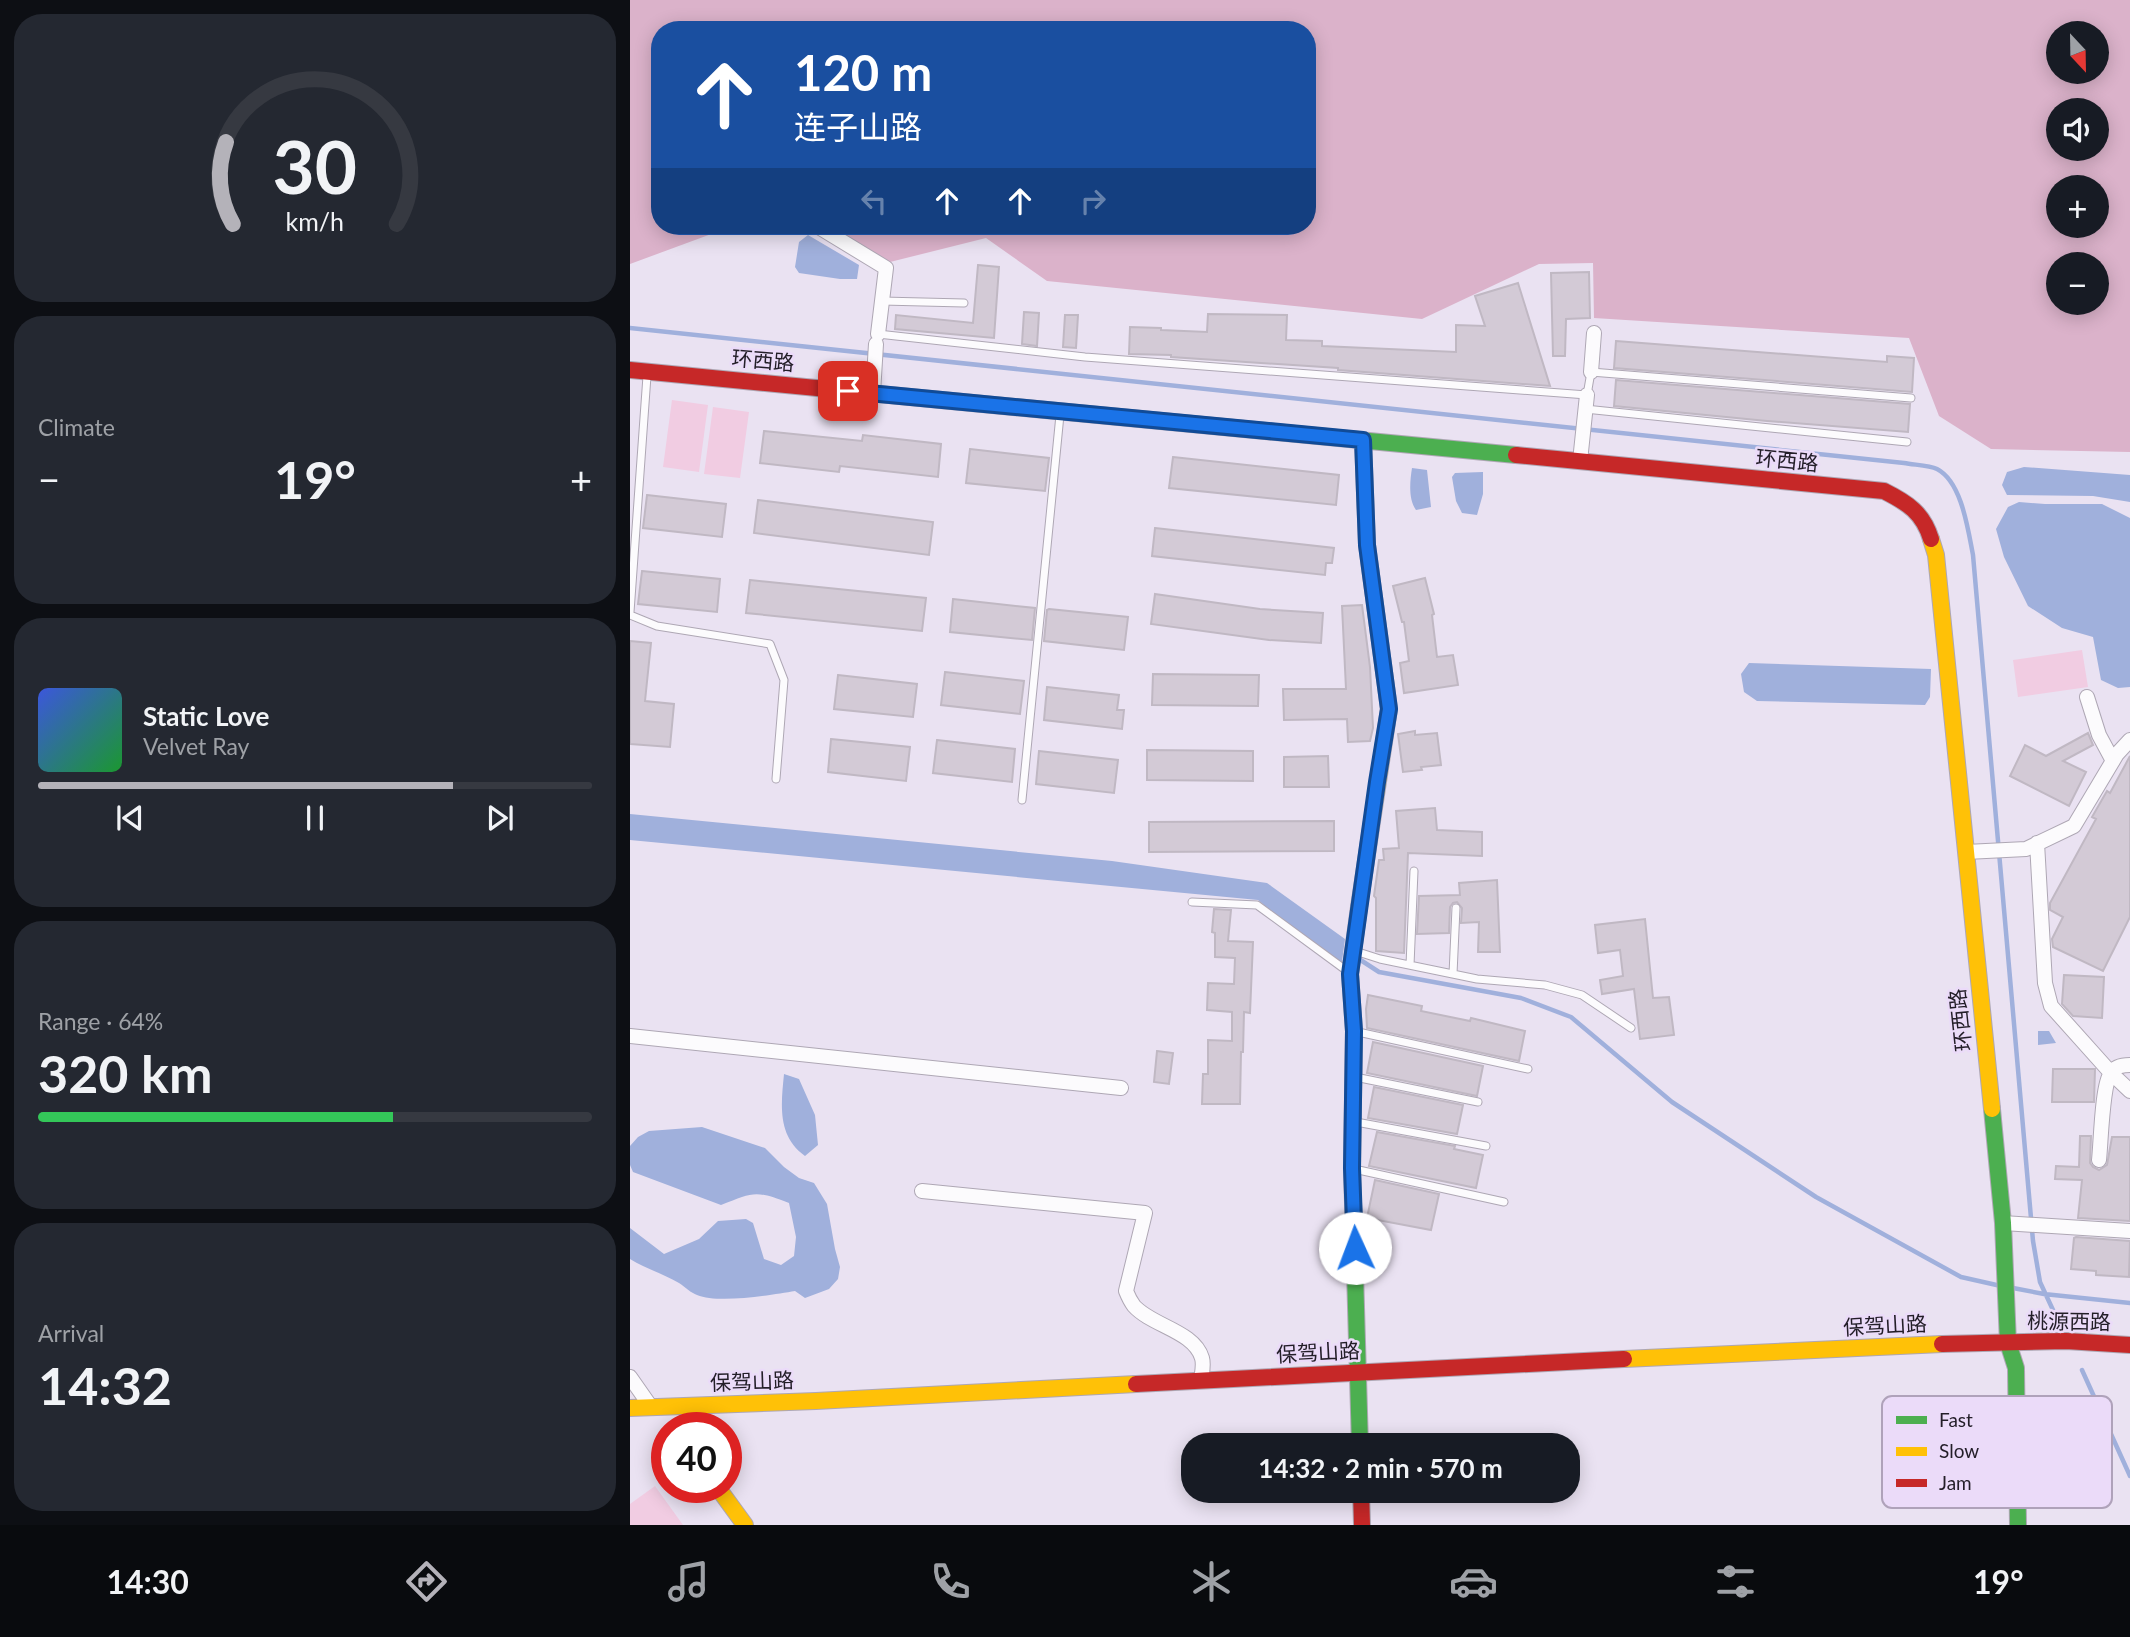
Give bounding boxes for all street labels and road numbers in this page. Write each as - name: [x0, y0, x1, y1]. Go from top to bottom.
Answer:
- street label: 环西路: [731, 344, 796, 375]
- street label: 环西路: [1755, 444, 1820, 475]
- street label: 环西路: [1944, 988, 1975, 1053]
- street label: 桃源西路: [2027, 1307, 2111, 1334]
- street label: 保驾山路: [1842, 1310, 1928, 1339]
- street label: 保驾山路: [1275, 1337, 1361, 1366]
- street label: 保驾山路: [710, 1367, 794, 1394]

